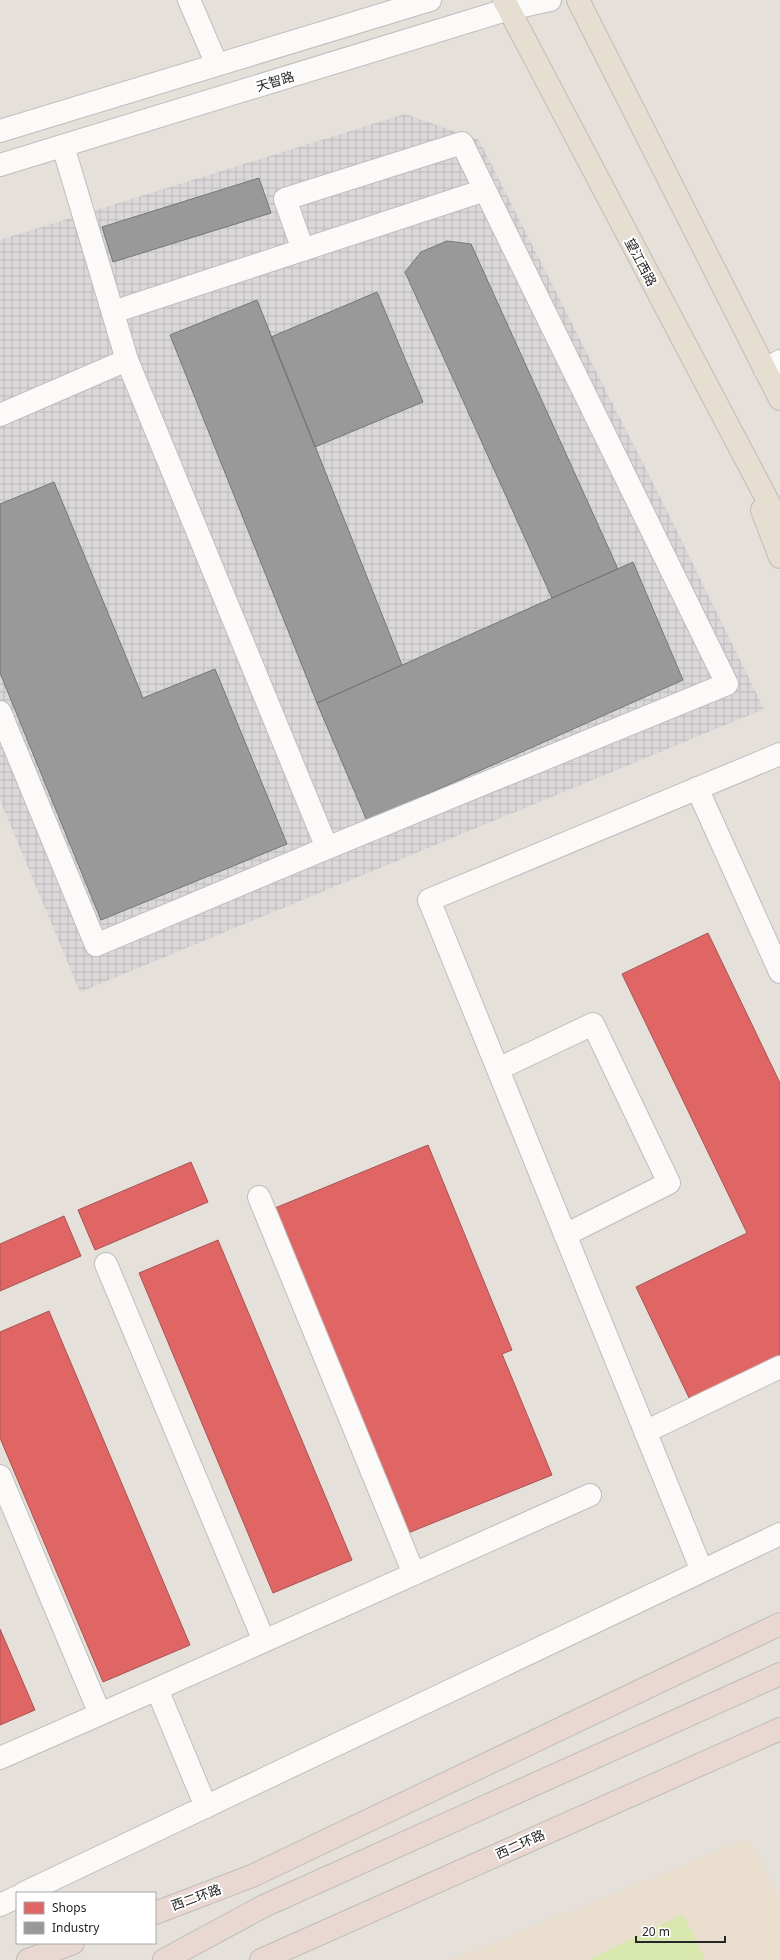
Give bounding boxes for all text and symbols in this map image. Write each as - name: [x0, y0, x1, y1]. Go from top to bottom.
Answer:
- street label: 天智路: [254, 67, 296, 95]
- street label: 望江西路: [621, 235, 661, 289]
- street label: 西二环路: [493, 1825, 547, 1863]
- street label: 西二环路: [168, 1880, 224, 1914]
- legend: [16, 1892, 156, 1944]
- text: Shops: [52, 1899, 87, 1916]
- scale bar: [636, 1918, 725, 1944]
- text: Industry: [52, 1919, 100, 1936]
- text: 20 m: [642, 1923, 670, 1940]

